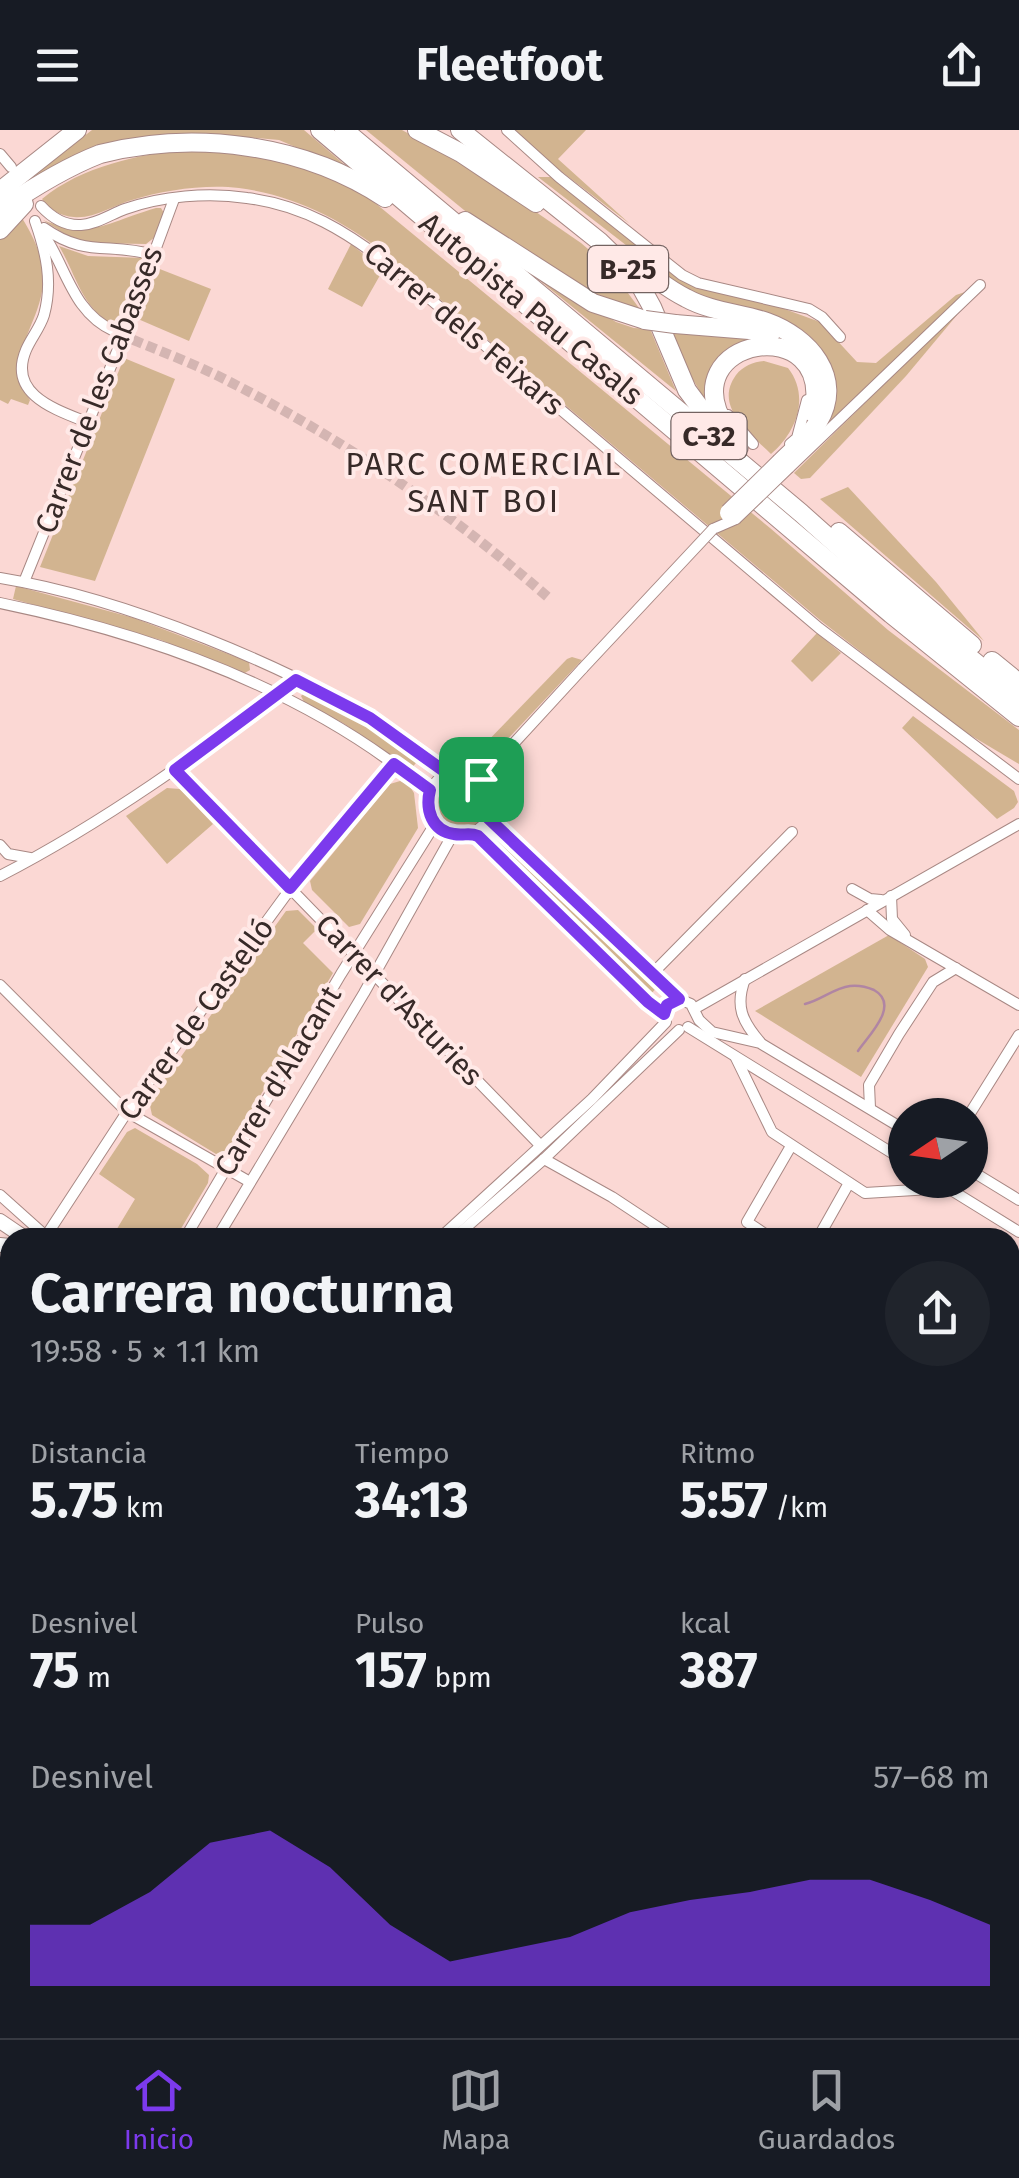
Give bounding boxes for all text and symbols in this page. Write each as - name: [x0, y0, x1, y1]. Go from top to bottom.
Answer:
- icon: menu: [30, 38, 85, 93]
- text: Fleetfoot: [416, 38, 603, 92]
- icon: share: [934, 38, 989, 93]
- street label: Autopista Pau Casals: [412, 205, 650, 413]
- street label: Carrer dels Feixars: [357, 235, 571, 423]
- street label: Carrer de les Cabasses: [28, 241, 170, 539]
- road number: B-25: [588, 246, 668, 292]
- road number: C-32: [672, 413, 746, 459]
- district label: PARC COMERCIAL SANT BOI: [345, 445, 623, 520]
- pin: [439, 737, 524, 822]
- icon: arrive: [454, 752, 509, 807]
- street label: Carrer d'Asturies: [308, 907, 490, 1093]
- street label: Carrer de Castelló: [110, 911, 282, 1127]
- street label: Carrer d'Alacant: [207, 979, 349, 1183]
- north arrow: [888, 1098, 988, 1198]
- map controls: [888, 1098, 988, 1198]
- text: Carrera nocturna: [30, 1261, 454, 1327]
- button: share: [885, 1261, 990, 1366]
- text: 19:58 · 5 × 1.1 km: [30, 1332, 260, 1370]
- text: Distancia: [30, 1437, 147, 1470]
- text: Tiempo: [355, 1437, 450, 1470]
- text: Ritmo: [680, 1437, 755, 1470]
- text: 5.75: [30, 1470, 118, 1530]
- text: 34:13: [355, 1470, 469, 1530]
- text: 5:57: [680, 1470, 768, 1530]
- text: km: [118, 1491, 164, 1524]
- text: /km: [768, 1491, 828, 1524]
- text: Desnivel: [30, 1607, 138, 1640]
- text: Pulso: [355, 1607, 424, 1640]
- text: kcal: [680, 1607, 730, 1640]
- text: 75: [30, 1640, 80, 1700]
- text: 157: [355, 1640, 427, 1700]
- text: 387: [680, 1640, 758, 1700]
- text: m: [80, 1661, 111, 1694]
- text: bpm: [427, 1661, 492, 1694]
- text: Desnivel: [30, 1758, 153, 1796]
- text: 57–68 m: [873, 1758, 990, 1796]
- tab: Inicio: [124, 2063, 194, 2156]
- tab: Mapa: [442, 2063, 510, 2156]
- tab: Guardados: [758, 2063, 895, 2156]

